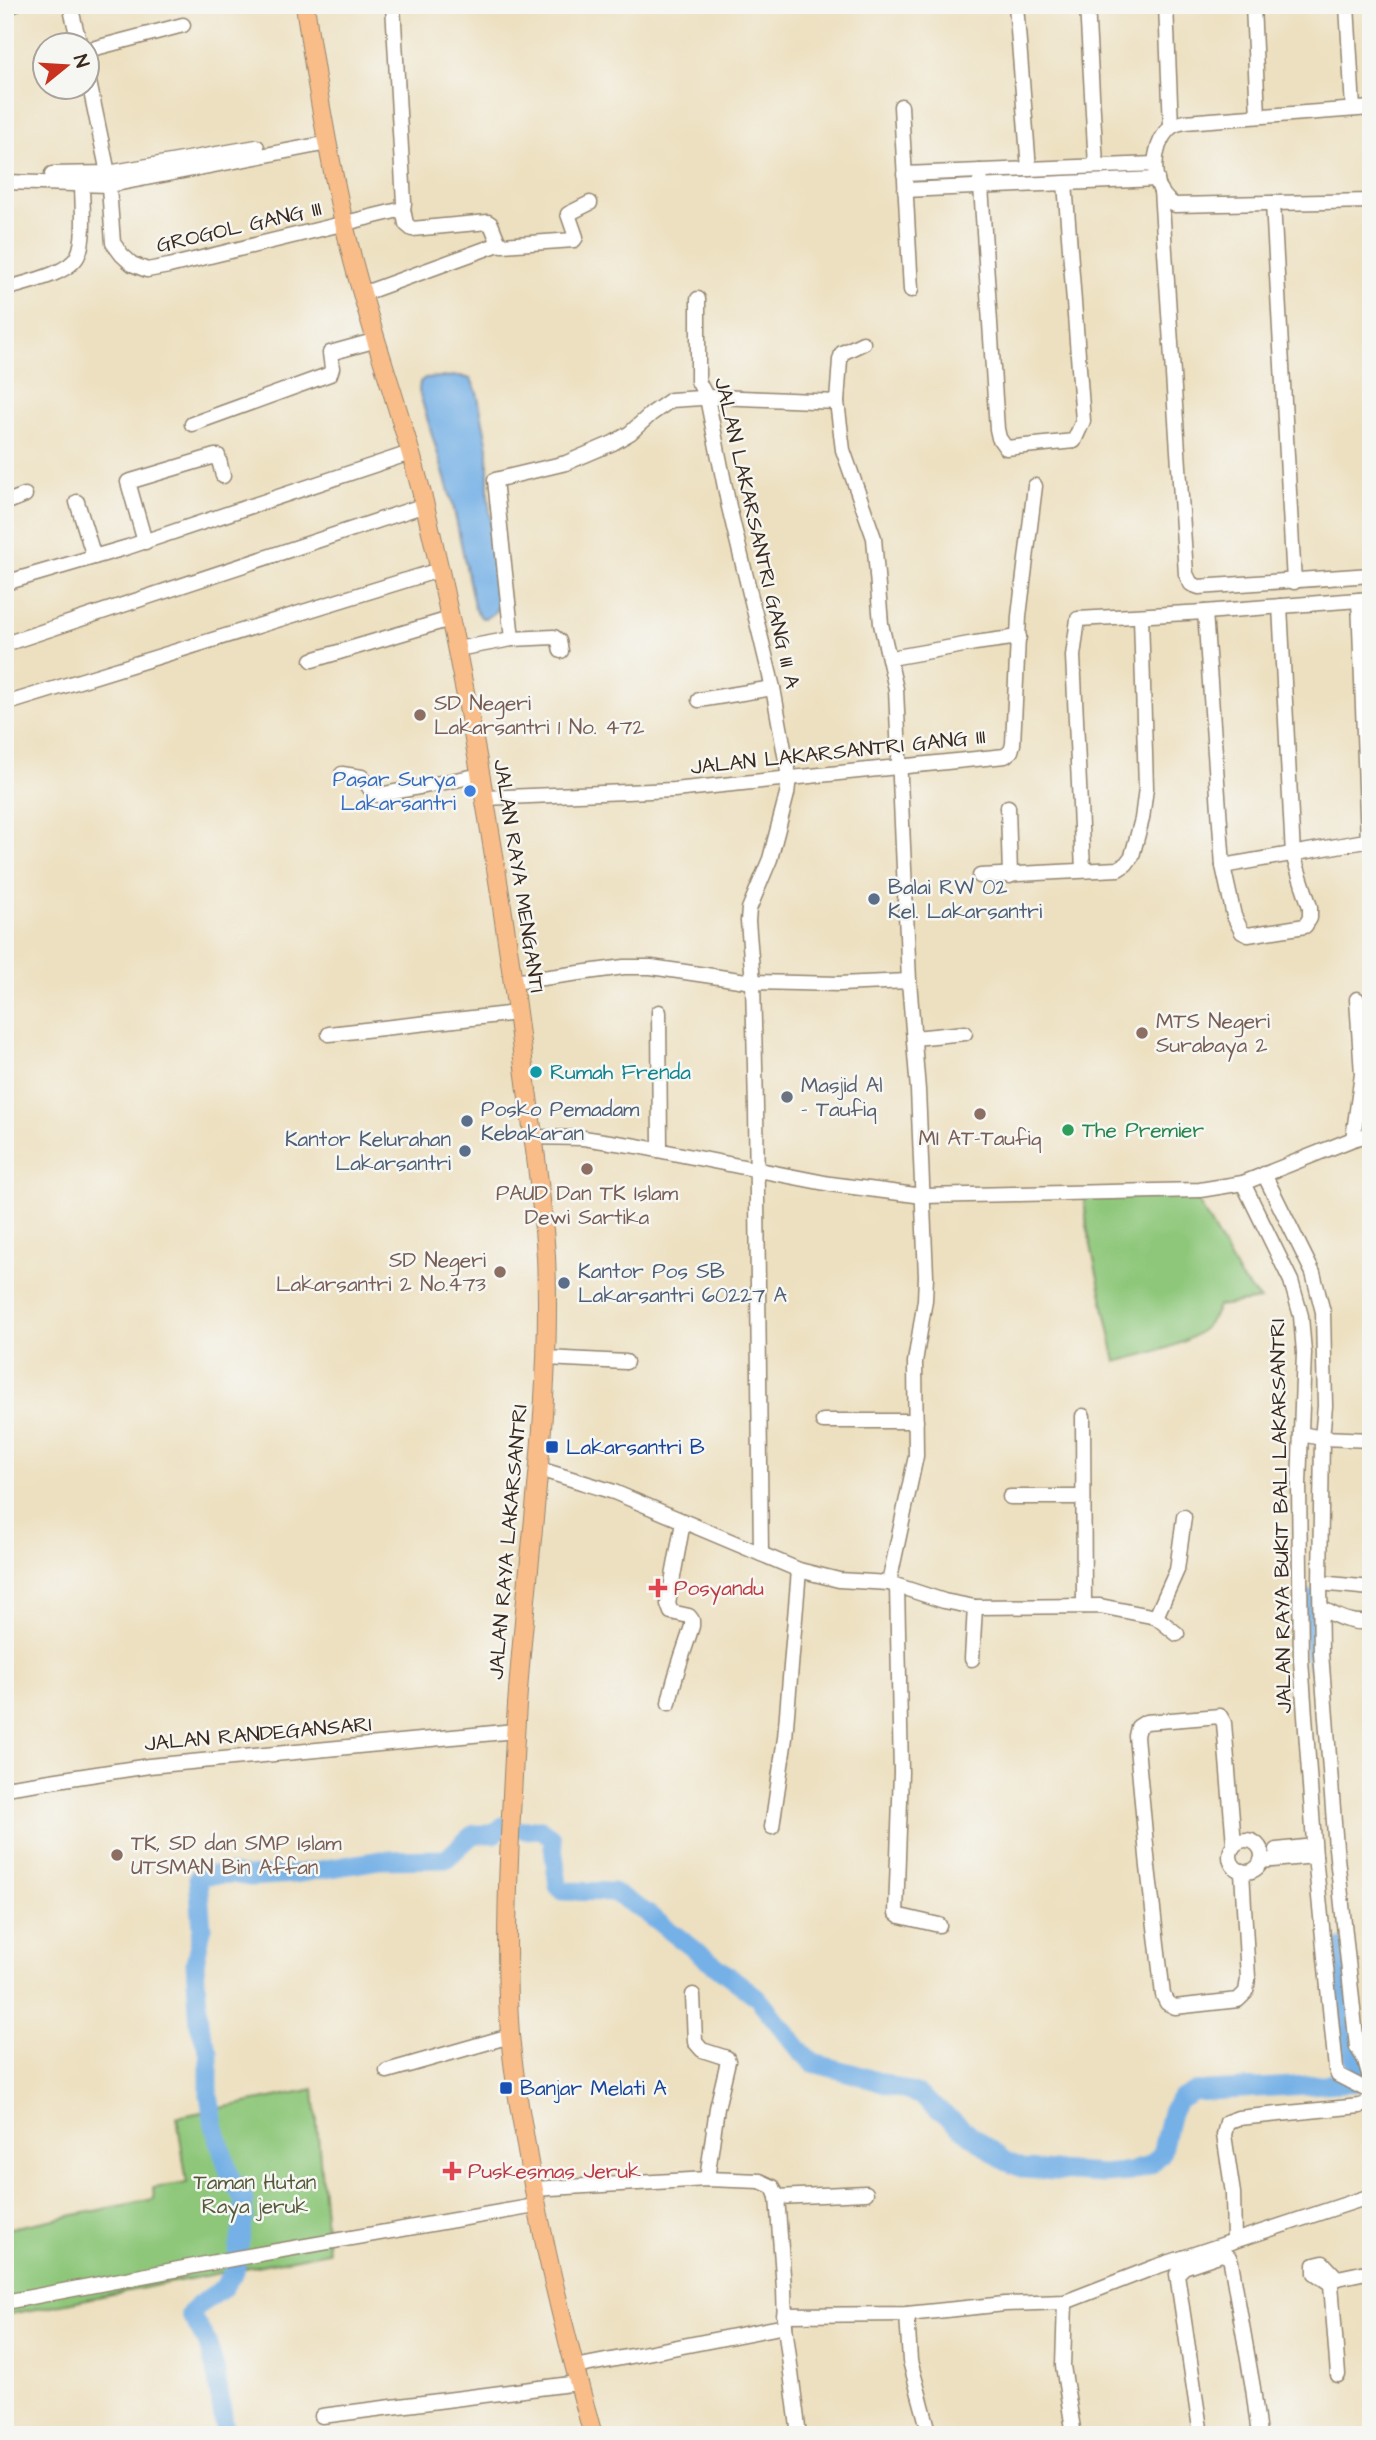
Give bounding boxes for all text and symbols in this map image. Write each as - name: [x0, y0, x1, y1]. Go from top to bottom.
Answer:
- north arrow: [32, 32, 102, 102]
- text: N: [66, 51, 95, 71]
- street label: GROGOL GANG III: [154, 194, 324, 260]
- street label: JALAN LAKARSANTRI GANG III A: [707, 375, 807, 692]
- place label: SD Negeri Lakarsantri 1 No. 472: [434, 689, 644, 742]
- marker: SD Negeri Lakarsantri 1 No. 472: [412, 707, 428, 723]
- street label: JALAN LAKARSANTRI GANG III: [689, 722, 987, 782]
- street label: JALAN RAYA MENGANTI: [486, 757, 552, 995]
- place label: Pasar Surya Lakarsantri: [333, 765, 456, 818]
- marker: Pasar Surya Lakarsantri: [462, 783, 478, 799]
- place label: Balai RW 02 Kel. Lakarsantri: [888, 873, 1042, 926]
- marker: Balai RW 02 Kel. Lakarsantri: [866, 891, 882, 907]
- place label: MTS Negeri Surabaya 2: [1156, 1007, 1270, 1062]
- marker: MTS Negeri Surabaya 2: [1134, 1025, 1150, 1041]
- place label: Rumah Frenda: [550, 1058, 691, 1087]
- marker: Rumah Frenda: [528, 1064, 544, 1080]
- place label: Masjid Al - Taufiq: [801, 1071, 882, 1124]
- marker: Masjid Al - Taufiq: [779, 1089, 795, 1105]
- place label: Posko Pemadam Kebakaran: [481, 1095, 640, 1148]
- marker: MI AT-Taufiq: [972, 1106, 988, 1122]
- marker: Posko Pemadam Kebakaran: [459, 1113, 475, 1129]
- place label: The Premier: [1082, 1116, 1204, 1145]
- marker: The Premier: [1060, 1122, 1076, 1138]
- place label: MI AT-Taufiq: [919, 1124, 1042, 1153]
- place label: Kantor Kelurahan Lakarsantri: [285, 1125, 451, 1178]
- marker: Kantor Kelurahan Lakarsantri: [457, 1143, 473, 1159]
- marker: PAUD Dan TK Islam Dewi Sartika: [579, 1161, 595, 1177]
- place label: PAUD Dan TK Islam Dewi Sartika: [496, 1179, 679, 1232]
- place label: SD Negeri Lakarsantri 2 No.473: [276, 1246, 486, 1299]
- place label: Kantor Pos SB Lakarsantri 60227 A: [578, 1257, 788, 1310]
- marker: SD Negeri Lakarsantri 2 No.473: [492, 1264, 508, 1280]
- marker: Kantor Pos SB Lakarsantri 60227 A: [556, 1275, 572, 1291]
- street label: JALAN RAYA BUKIT BALI LAKARSANTRI: [1263, 1318, 1299, 1714]
- street label: JALAN RAYA LAKARSANTRI: [482, 1403, 534, 1681]
- place label: Lakarsantri B: [566, 1433, 705, 1462]
- marker: Lakarsantri B: [544, 1439, 560, 1455]
- place label: Posyandu: [674, 1574, 764, 1605]
- marker: Posyandu: [648, 1578, 668, 1598]
- street label: JALAN RANDEGANSARI: [143, 1710, 373, 1758]
- place label: TK, SD dan SMP Islam UTSMAN Bin Affan: [131, 1829, 342, 1882]
- marker: TK, SD dan SMP Islam UTSMAN Bin Affan: [109, 1847, 125, 1863]
- place label: Banjar Melati A: [520, 2074, 667, 2103]
- marker: Banjar Melati A: [498, 2080, 514, 2096]
- place label: Puskesmas Jeruk: [468, 2157, 641, 2186]
- marker: Puskesmas Jeruk: [442, 2161, 462, 2181]
- park label: Taman Hutan Raya jeruk: [194, 2168, 316, 2223]

